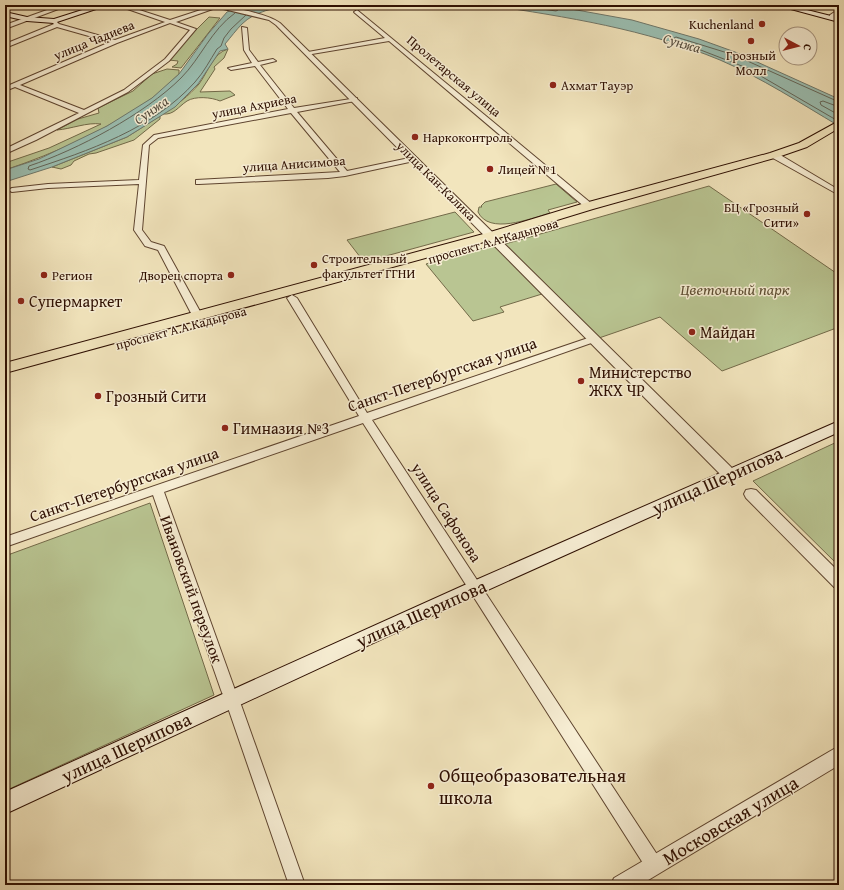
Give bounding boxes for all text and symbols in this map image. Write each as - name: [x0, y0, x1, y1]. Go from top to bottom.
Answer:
- street label: улица Чадиева: [50, 15, 138, 65]
- place label: Kuchenland: [689, 15, 754, 34]
- marker: Kuchenland: [757, 19, 767, 29]
- north arrow: [778, 26, 818, 66]
- water label: Сунжа: [661, 28, 704, 58]
- street label: Пролетарская улица: [403, 31, 506, 122]
- marker: Грозный Молл: [746, 36, 756, 46]
- text: С: [800, 43, 816, 51]
- place label: Грозный Молл: [726, 46, 776, 80]
- place label: Ахмат Тауэр: [561, 76, 633, 95]
- marker: Ахмат Тауэр: [548, 80, 558, 90]
- street label: улица Ахриева: [209, 88, 299, 124]
- water label: Сунжа: [130, 91, 173, 129]
- place label: Наркоконтроль: [423, 128, 512, 147]
- marker: Наркоконтроль: [410, 132, 420, 142]
- street label: улица Кан-Калика: [391, 136, 481, 226]
- street label: улица Анисимова: [241, 151, 347, 177]
- place label: Лицей №1: [498, 160, 557, 179]
- marker: Лицей №1: [485, 164, 495, 174]
- place label: БЦ «Грозный Сити»: [724, 198, 799, 232]
- marker: БЦ «Грозный Сити»: [802, 209, 812, 219]
- street label: проспект А.А.Кадырова: [426, 213, 561, 269]
- place label: Строительный факультет ГГНИ: [322, 249, 415, 283]
- marker: Строительный факультет ГГНИ: [309, 260, 319, 270]
- place label: Регион: [52, 266, 93, 285]
- place label: Дворец спорта: [138, 266, 224, 285]
- marker: Регион: [39, 270, 49, 280]
- marker: Дворец спорта: [226, 270, 236, 280]
- park label: Цветочный парк: [680, 277, 790, 301]
- place label: Супермаркет: [29, 289, 123, 313]
- marker: Супермаркет: [16, 296, 26, 306]
- street label: проспект А.А.Кадырова: [113, 301, 249, 355]
- place label: Майдан: [700, 320, 755, 344]
- marker: Майдан: [687, 327, 697, 337]
- street label: Санкт-Петербургская улица: [344, 330, 540, 418]
- place label: Министерство ЖКХ ЧР: [588, 360, 692, 402]
- marker: Министерство ЖКХ ЧР: [576, 376, 586, 386]
- place label: Грозный Сити: [106, 384, 207, 408]
- marker: Грозный Сити: [93, 391, 103, 401]
- place label: Гимназия №3: [233, 416, 330, 440]
- marker: Гимназия №3: [220, 423, 230, 433]
- street label: улица Шерипова: [646, 439, 787, 522]
- street label: Санкт-Петербургская улица: [26, 440, 222, 528]
- street label: улица Сафонова: [405, 456, 489, 567]
- street label: Ивановский переулок: [154, 512, 230, 667]
- street label: улица Шерипова: [350, 572, 491, 655]
- street label: улица Шерипова: [55, 705, 196, 790]
- place label: Общеобразовательная школа: [439, 761, 626, 811]
- street label: Московская улица: [657, 768, 803, 872]
- marker: Общеобразовательная школа: [426, 781, 436, 791]

